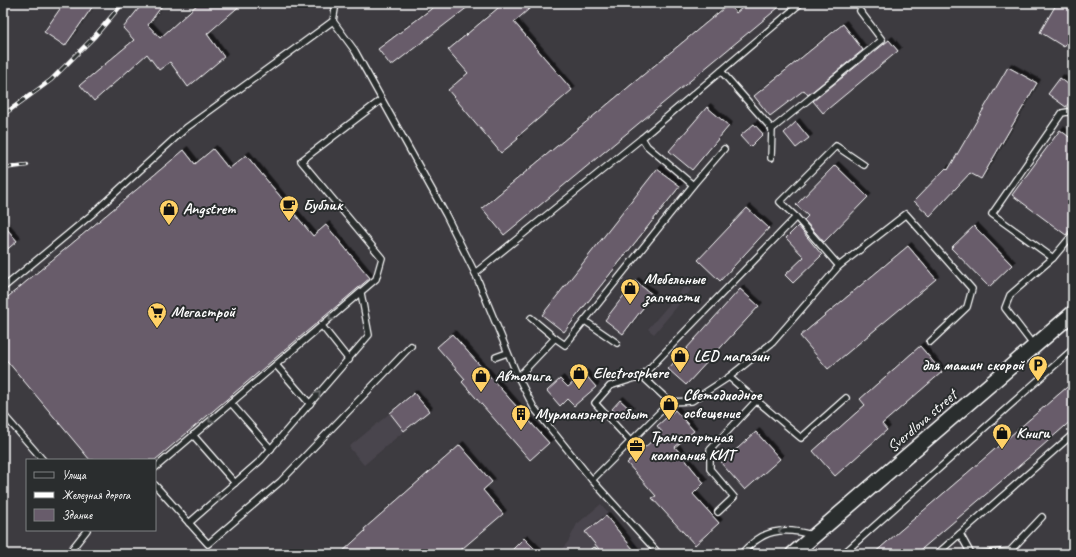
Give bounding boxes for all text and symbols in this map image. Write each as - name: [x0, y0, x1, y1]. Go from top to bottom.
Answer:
- cafe icon: Бублик: [278, 194, 300, 222]
- place label: Бублик: [303, 195, 344, 215]
- shop icon: Angstrem: [158, 198, 180, 226]
- place label: Angstrem: [183, 199, 236, 219]
- place label: Мебельные запчасти: [642, 269, 707, 307]
- shop icon: Мебельные запчасти: [619, 277, 641, 305]
- supermarket icon: Мегастрой: [146, 301, 168, 329]
- place label: Мегастрой: [171, 302, 236, 322]
- one-way arrow: [329, 313, 336, 320]
- shop icon: LED магазин: [669, 345, 691, 373]
- place label: LED магазин: [694, 346, 770, 366]
- parking icon: для машин скорой: [1027, 354, 1049, 382]
- place label: для машин скорой: [922, 355, 1025, 375]
- shop icon: Electrosphere: [568, 362, 590, 390]
- place label: Electrosphere: [593, 363, 670, 383]
- shop icon: Автолига: [470, 365, 492, 393]
- place label: Автолига: [495, 366, 553, 386]
- street label: Sverdlova street: [883, 384, 963, 457]
- place label: Светодиодное освещение: [683, 385, 763, 423]
- one-way arrow: [314, 391, 321, 399]
- shop icon: Светодиодное освещение: [658, 393, 680, 421]
- building icon: Мурманэнергосбыт: [510, 403, 532, 431]
- place label: Мурманэнергосбыт: [535, 404, 648, 424]
- one-way arrow: [208, 416, 216, 423]
- shop icon: Книги: [991, 422, 1013, 450]
- place label: Книги: [1016, 423, 1051, 443]
- place label: Транспортная компания КИТ: [650, 427, 739, 465]
- office icon: Транспортная компания КИТ: [625, 435, 647, 463]
- legend: [26, 459, 156, 531]
- text: Улица: [62, 467, 87, 483]
- text: Железная дорога: [62, 487, 131, 503]
- one-way arrow: [214, 495, 221, 502]
- text: Здание: [62, 507, 93, 523]
- one-way arrow: [778, 526, 784, 535]

